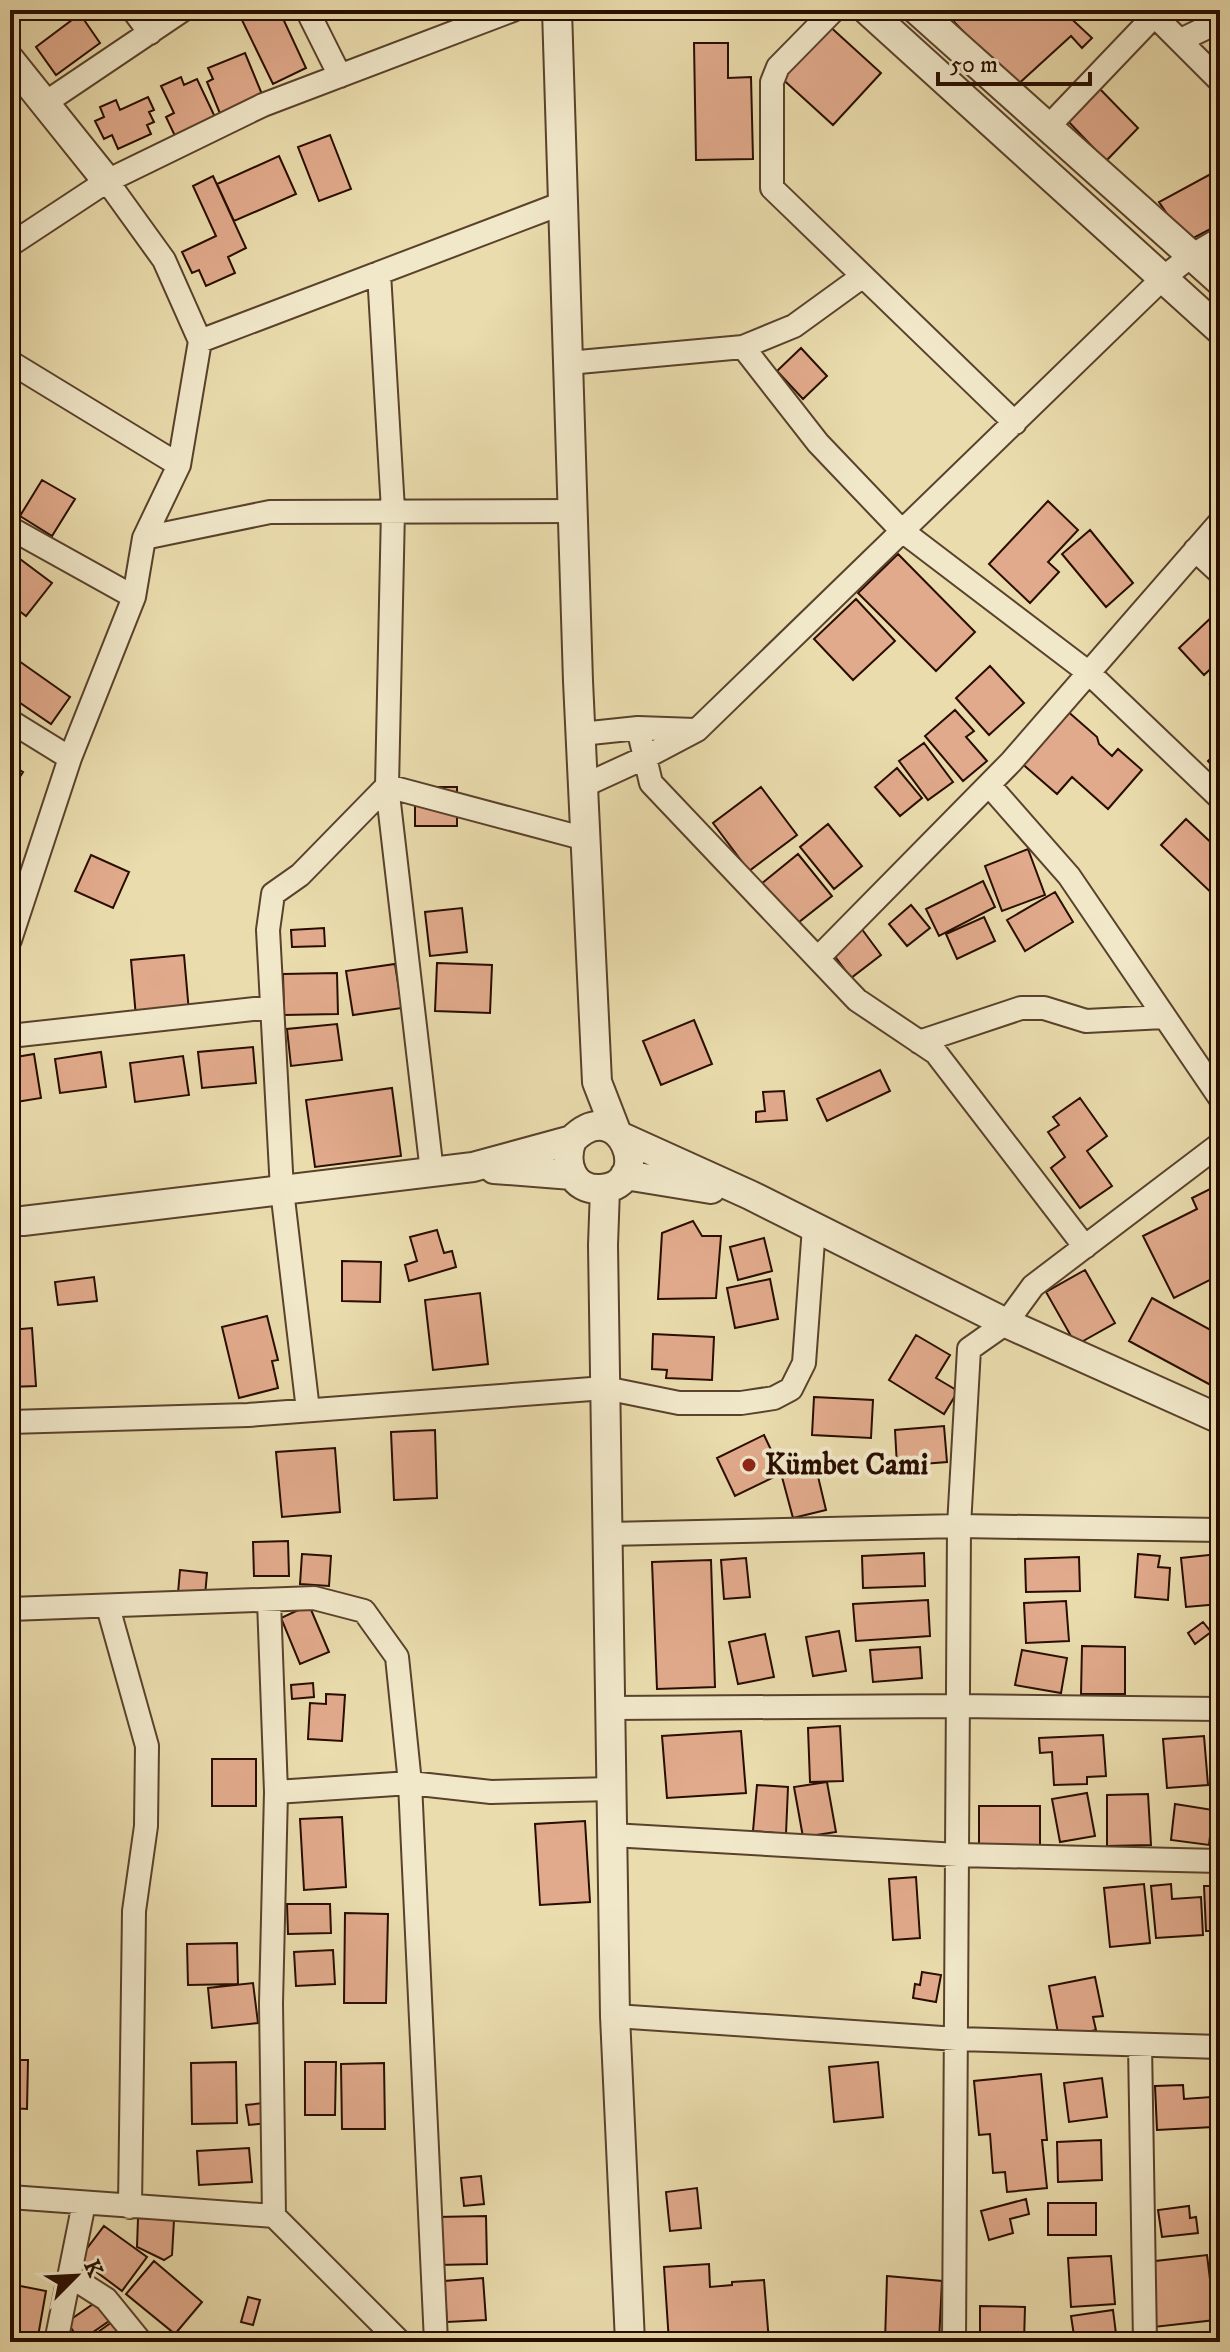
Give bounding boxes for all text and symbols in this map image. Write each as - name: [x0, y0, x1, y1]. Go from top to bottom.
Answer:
- scale bar: [938, 36, 1090, 86]
- text: 50 m: [950, 50, 998, 80]
- place label: Kümbet Cami: [765, 1447, 928, 1484]
- marker: Kümbet Cami: [740, 1456, 758, 1474]
- north arrow: [36, 2236, 116, 2316]
- text: K: [77, 2256, 109, 2282]

